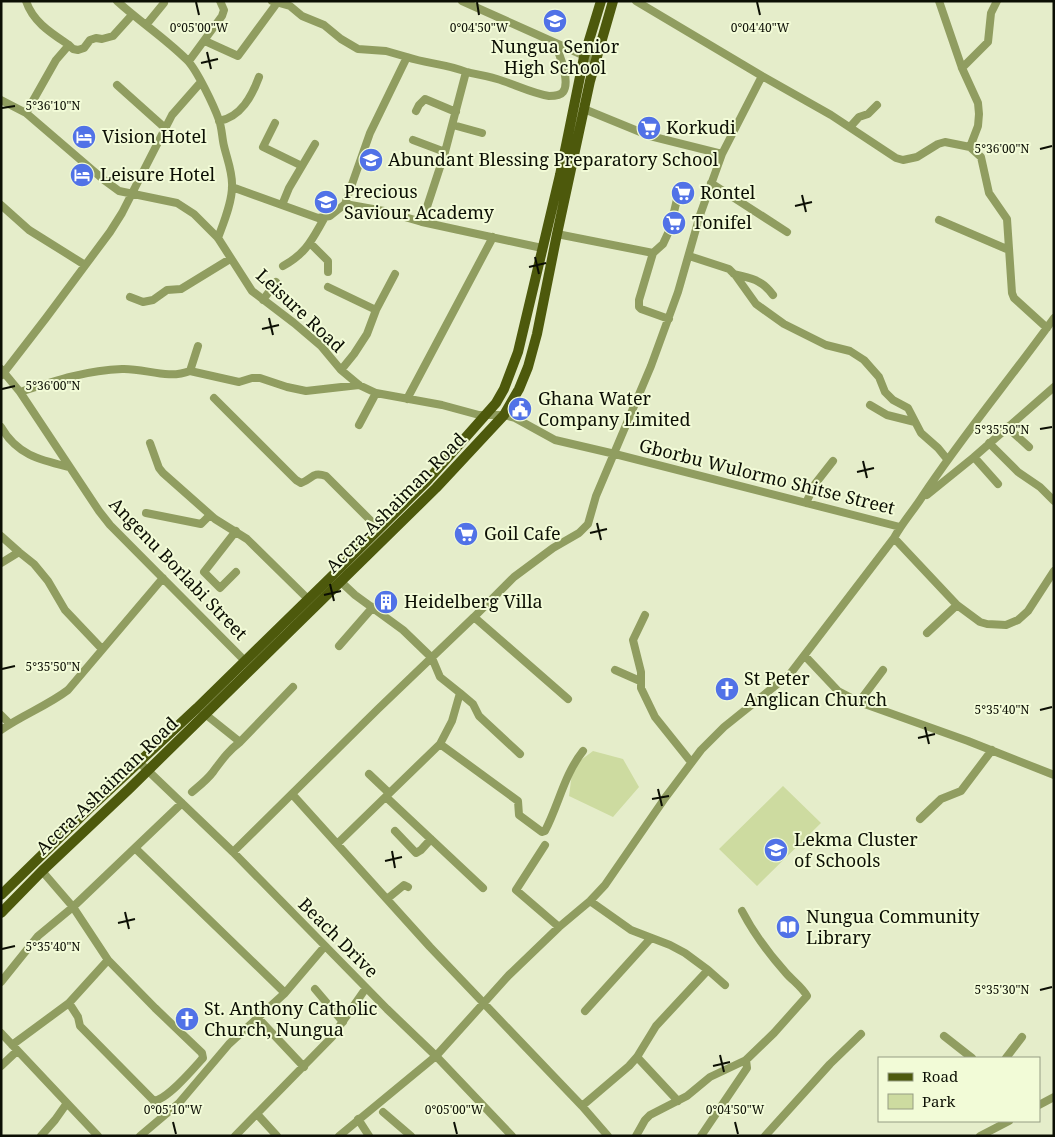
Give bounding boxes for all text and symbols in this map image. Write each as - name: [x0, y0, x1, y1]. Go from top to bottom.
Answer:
- school or university icon: Nungua Senior High School: [542, 8, 568, 34]
- text: 0°05'00"W: [170, 19, 229, 36]
- text: 0°04'50"W: [450, 19, 509, 36]
- text: 0°04'40"W: [731, 19, 790, 36]
- place label: Nungua Senior High School: [491, 34, 620, 79]
- text: 5°36'10"N: [25, 97, 81, 114]
- supermarket icon: Korkudi: [636, 115, 662, 141]
- place label: Korkudi: [666, 115, 736, 139]
- hotel icon: Vision Hotel: [71, 124, 97, 150]
- place label: Vision Hotel: [102, 124, 207, 148]
- text: 5°36'00"N: [974, 140, 1030, 157]
- school or university icon: Abundant Blessing Preparatory School: [358, 147, 384, 173]
- place label: Abundant Blessing Preparatory School: [388, 147, 719, 171]
- hotel icon: Leisure Hotel: [69, 162, 95, 188]
- place label: Leisure Hotel: [100, 162, 216, 186]
- place label: Precious Saviour Academy: [344, 179, 495, 224]
- supermarket icon: Rontel: [670, 180, 696, 206]
- place label: Rontel: [700, 180, 756, 204]
- school or university icon: Precious Saviour Academy: [313, 189, 339, 215]
- supermarket icon: Tonifel: [661, 210, 687, 236]
- place label: Tonifel: [692, 210, 752, 234]
- street label: Leisure Road: [251, 263, 350, 357]
- text: 5°36'00"N: [25, 377, 81, 394]
- place label: Ghana Water Company Limited: [538, 386, 691, 431]
- public building icon: Ghana Water Company Limited: [507, 396, 533, 422]
- text: 5°35'50"N: [974, 421, 1030, 438]
- street label: Accra-Ashaiman Road: [320, 427, 471, 578]
- street label: Gborbu Wulormo Shitse Street: [637, 433, 898, 519]
- street label: Angenu Borlabi Street: [104, 492, 253, 645]
- supermarket icon: Goil Cafe: [453, 521, 479, 547]
- place label: Goil Cafe: [484, 521, 561, 545]
- building icon: Heidelberg Villa: [373, 589, 399, 615]
- place label: Heidelberg Villa: [404, 589, 543, 613]
- text: 5°35'50"N: [25, 658, 81, 675]
- place label: St Peter Anglican Church: [744, 666, 887, 711]
- church icon: St Peter Anglican Church: [714, 676, 740, 702]
- text: 5°35'40"N: [974, 701, 1030, 718]
- street label: Accra-Ashaiman Road: [30, 711, 183, 859]
- place label: Lekma Cluster of Schools: [794, 827, 918, 872]
- school or university icon: Lekma Cluster of Schools: [763, 837, 789, 863]
- street label: Beach Drive: [293, 892, 384, 983]
- place label: Nungua Community Library: [806, 904, 980, 949]
- library icon: Nungua Community Library: [775, 914, 801, 940]
- text: 5°35'40"N: [25, 938, 81, 955]
- text: 5°35'30"N: [974, 981, 1030, 998]
- place label: St. Anthony Catholic Church, Nungua: [204, 996, 378, 1041]
- church icon: St. Anthony Catholic Church, Nungua: [174, 1006, 200, 1032]
- legend: [878, 1057, 1040, 1122]
- text: Road: [922, 1066, 958, 1086]
- text: Park: [922, 1091, 956, 1111]
- text: 0°05'10"W: [144, 1101, 203, 1118]
- text: 0°05'00"W: [425, 1101, 484, 1118]
- text: 0°04'50"W: [706, 1101, 765, 1118]

